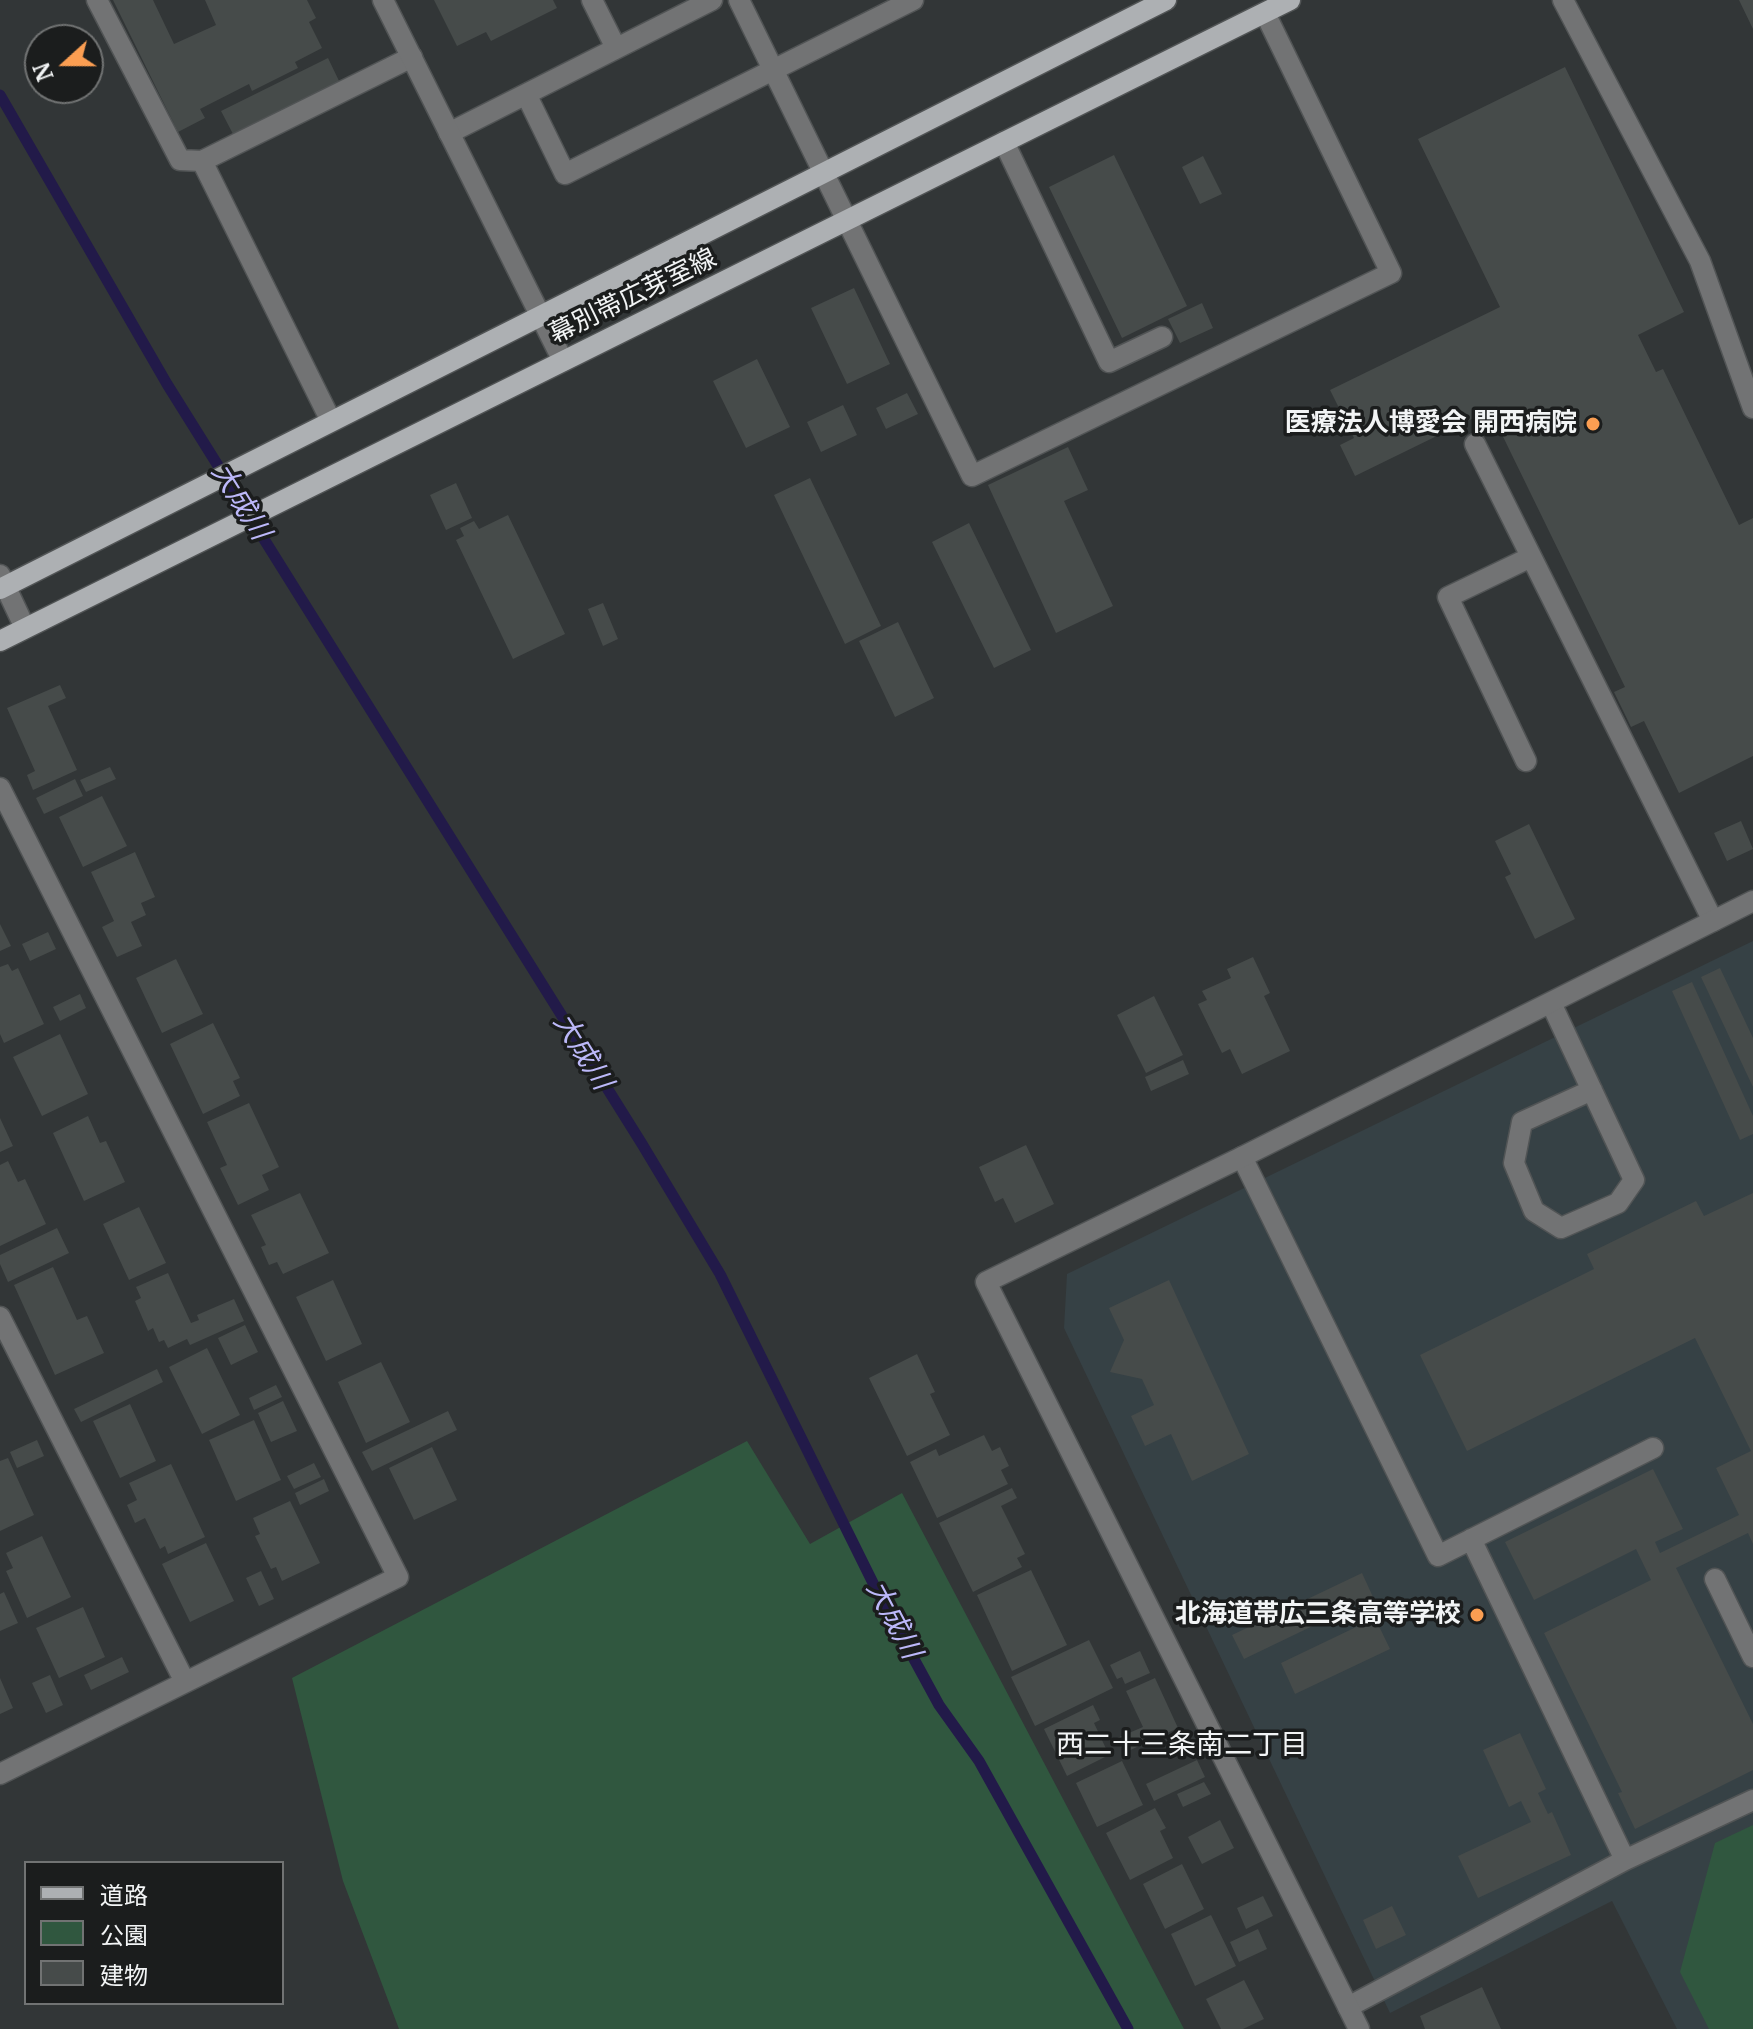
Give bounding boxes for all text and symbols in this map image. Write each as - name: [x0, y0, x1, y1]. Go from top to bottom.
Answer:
- north arrow: [24, 24, 104, 104]
- text: N: [27, 59, 60, 85]
- street label: 幕別帯広芽室線: [544, 243, 722, 351]
- place label: 医療法人博愛会 開西病院: [1285, 408, 1577, 440]
- marker: 医療法人博愛会 開西病院: [1584, 415, 1602, 433]
- water label: 大成川: [203, 457, 277, 547]
- water label: 大成川: [545, 1007, 619, 1097]
- water label: 大成川: [858, 1575, 928, 1665]
- place label: 北海道帯広三条高等学校: [1175, 1599, 1461, 1631]
- marker: 北海道帯広三条高等学校: [1468, 1606, 1486, 1624]
- district label: 西二十三条南二丁目: [1056, 1729, 1308, 1763]
- legend: [24, 1861, 284, 2005]
- text: 道路: [100, 1880, 148, 1911]
- text: 公園: [100, 1920, 148, 1951]
- text: 建物: [100, 1960, 148, 1991]

